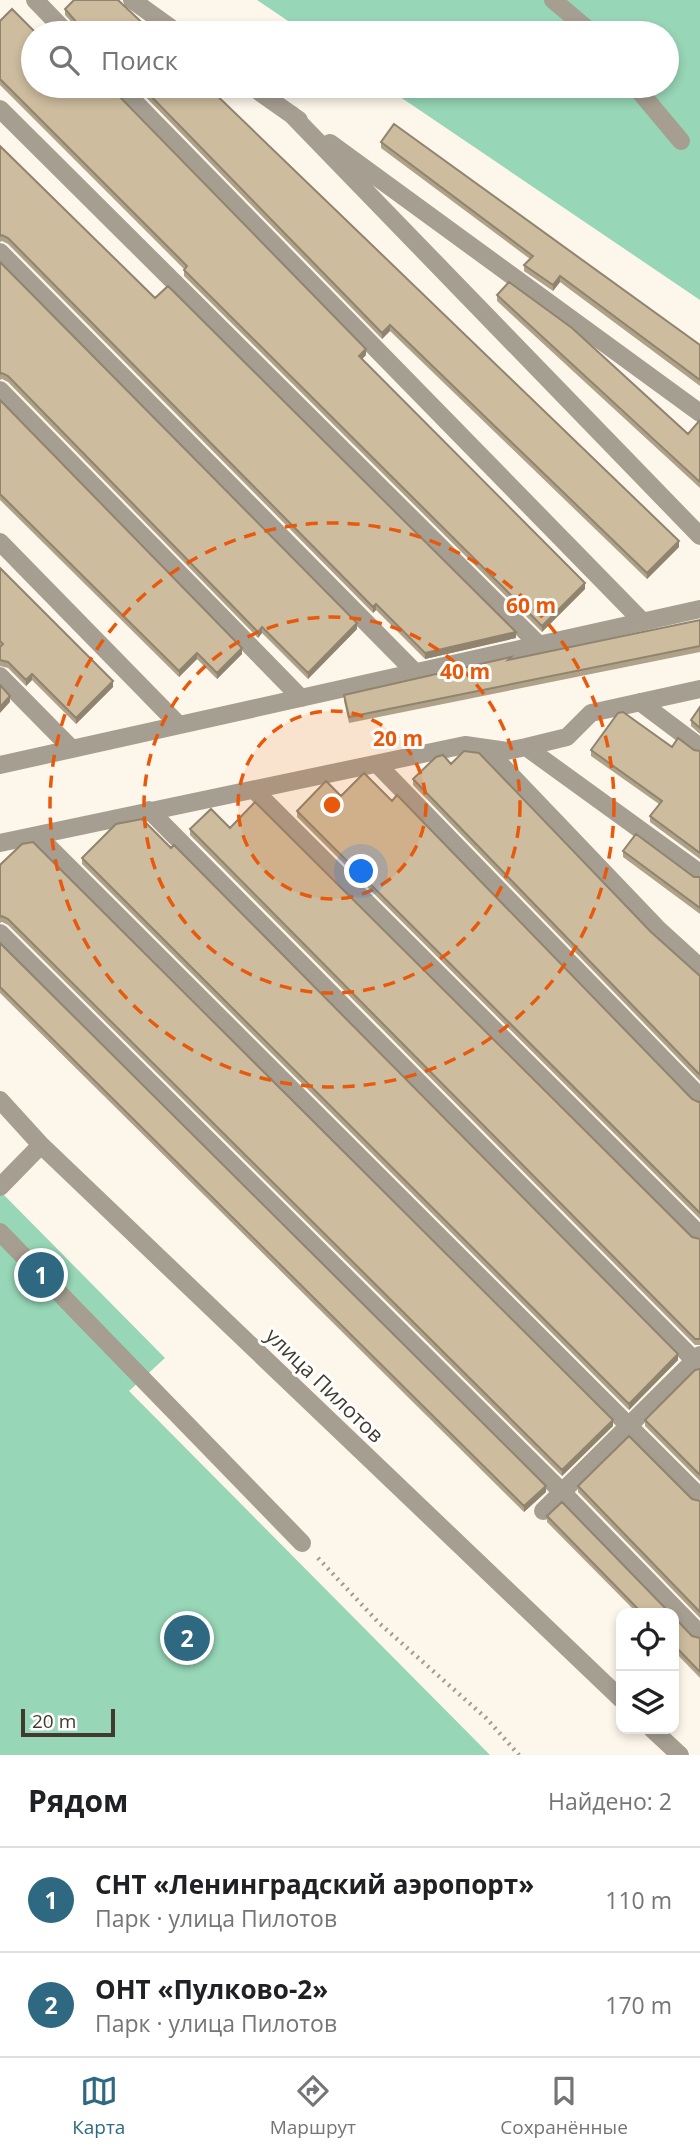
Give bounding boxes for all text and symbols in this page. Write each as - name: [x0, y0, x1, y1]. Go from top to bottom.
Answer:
- search box: [21, 21, 679, 98]
- icon: search: [45, 41, 83, 79]
- text: Поиск: [101, 42, 178, 78]
- text: 60 m: [506, 591, 556, 619]
- text: 40 m: [440, 657, 490, 685]
- text: 20 m: [373, 724, 423, 752]
- centre of rings: [320, 793, 344, 817]
- your location: [344, 854, 378, 888]
- pin: 1: [18, 1249, 64, 1301]
- street label: улица Пилотов: [260, 1321, 390, 1449]
- map controls: [616, 1608, 679, 1734]
- button: locate: [616, 1608, 679, 1671]
- pin: 2: [164, 1612, 210, 1664]
- button: layers: [616, 1671, 679, 1734]
- scale bar: [21, 1706, 116, 1738]
- text: 20 m: [32, 1708, 76, 1734]
- text: Рядом: [28, 1780, 128, 1821]
- text: Найдено: 2: [548, 1785, 672, 1817]
- text: СНТ «Ленинградский аэропорт»: [95, 1866, 534, 1902]
- text: 1: [44, 1884, 58, 1916]
- text: 110 m: [605, 1884, 672, 1916]
- text: Парк · улица Пилотов: [95, 1902, 337, 1934]
- text: ОНТ «Пулково-2»: [95, 1971, 328, 2007]
- text: 2: [44, 1989, 58, 2021]
- text: 170 m: [605, 1989, 672, 2021]
- text: Парк · улица Пилотов: [95, 2007, 337, 2039]
- tab: Карта: [72, 2072, 125, 2140]
- tab: Маршрут: [270, 2072, 356, 2140]
- tab: Сохранённые: [500, 2072, 628, 2140]

